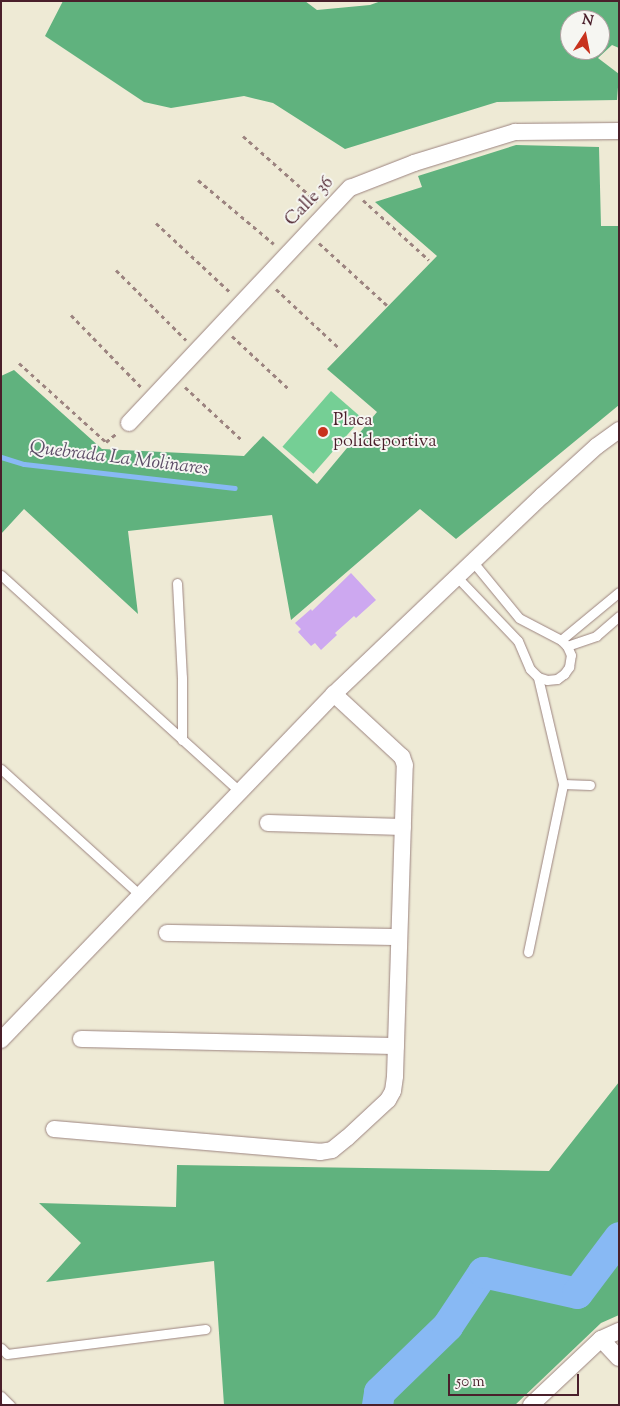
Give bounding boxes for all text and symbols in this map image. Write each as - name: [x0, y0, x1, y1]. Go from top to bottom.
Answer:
- north arrow: [560, 10, 610, 60]
- text: N: [580, 10, 595, 32]
- street label: Calle 36: [281, 173, 339, 231]
- place label: Placa polideportiva: [333, 411, 436, 454]
- marker: Placa polideportiva: [317, 426, 329, 438]
- water label: Quebrada La Molinares: [28, 437, 210, 481]
- scale bar: [450, 1364, 581, 1396]
- text: 50 m: [456, 1372, 485, 1393]

